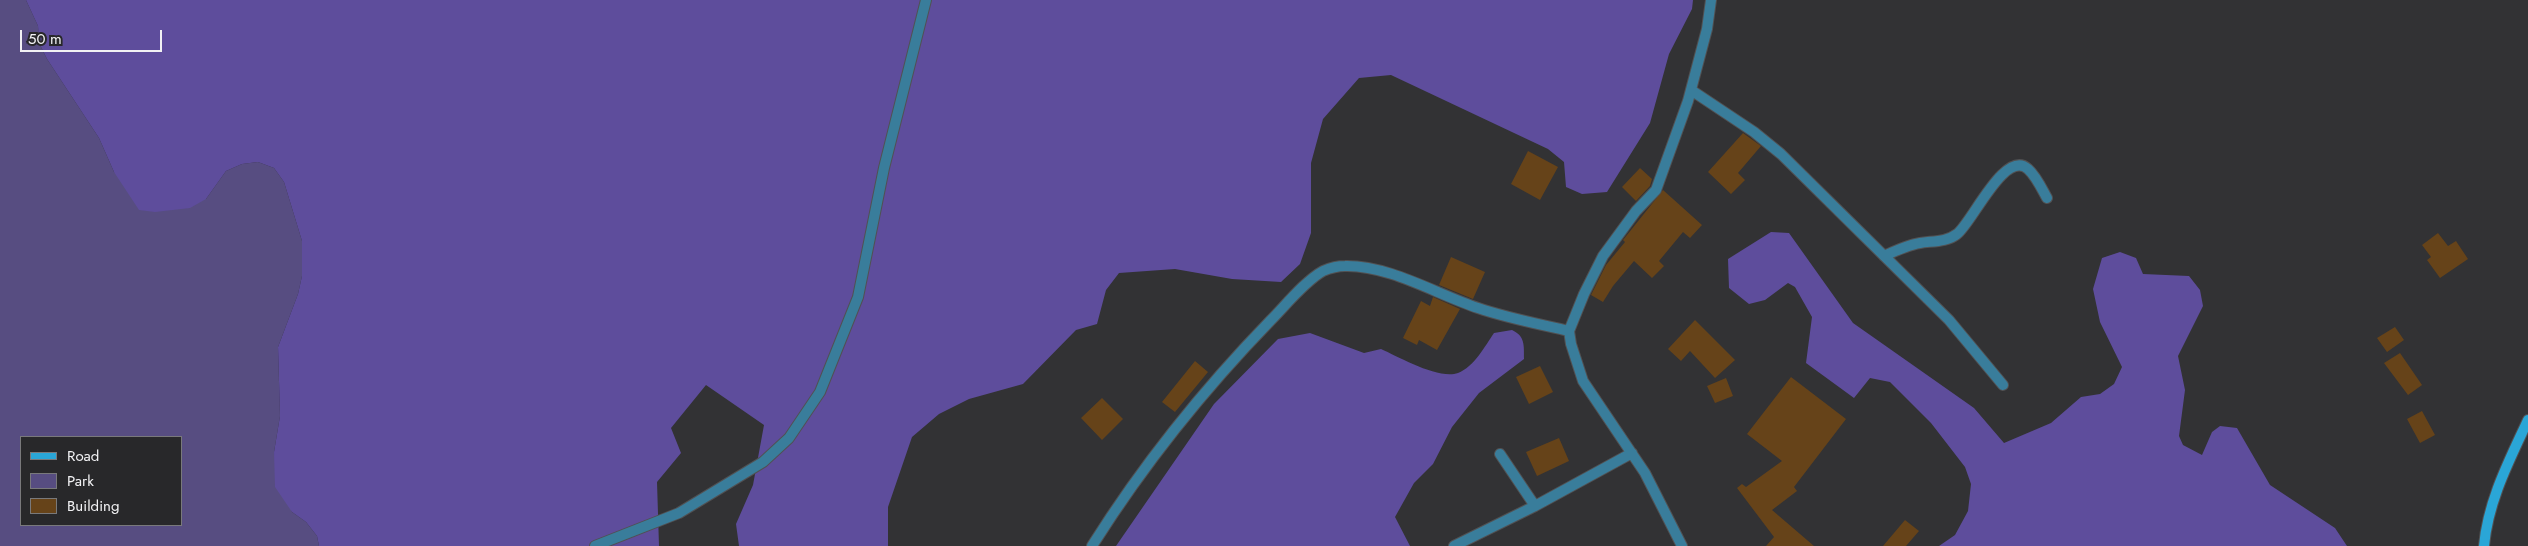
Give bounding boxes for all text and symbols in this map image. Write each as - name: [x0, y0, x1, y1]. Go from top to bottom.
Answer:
- scale bar: [22, 20, 165, 52]
- text: 50 m: [28, 28, 62, 50]
- legend: [20, 436, 182, 526]
- text: Road: [67, 445, 99, 467]
- text: Park: [67, 470, 94, 492]
- text: Building: [67, 495, 119, 517]

